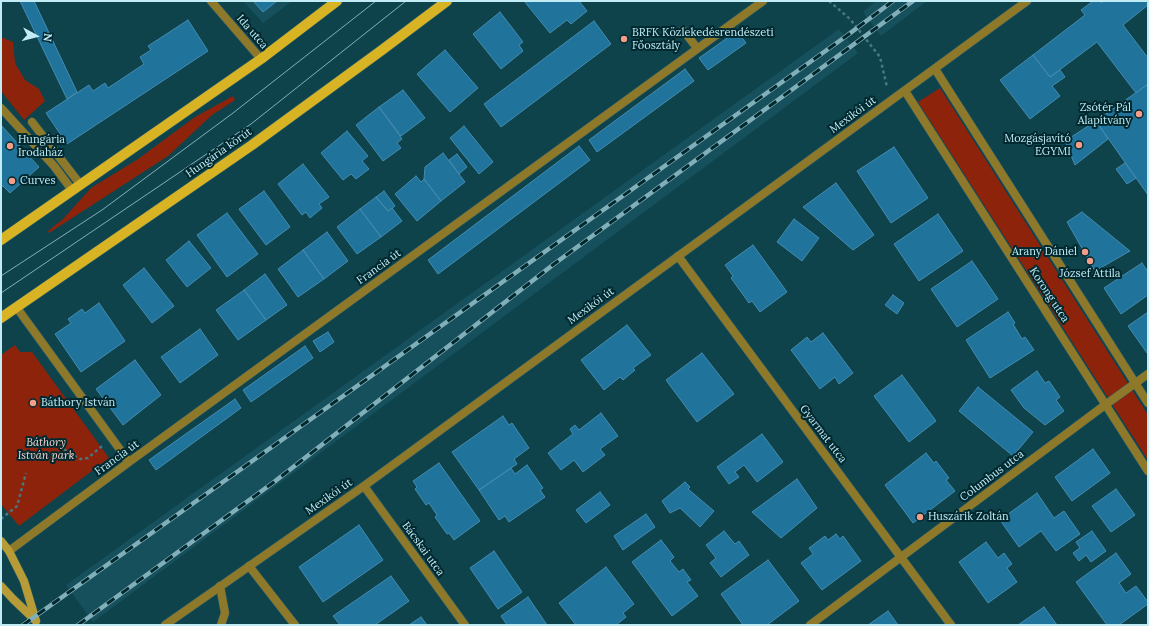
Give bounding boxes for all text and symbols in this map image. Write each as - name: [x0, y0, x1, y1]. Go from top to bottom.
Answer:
- street label: Ida utca: [234, 12, 270, 52]
- north arrow: [16, 16, 56, 56]
- place label: BRFK Közlekedésrendészeti Főosztály: [632, 26, 774, 52]
- text: N: [40, 32, 55, 43]
- marker: BRFK Közlekedésrendészeti Főosztály: [619, 34, 629, 44]
- street label: Mexikói út: [827, 94, 879, 136]
- place label: Zsótér Pál Alapítvány: [1078, 101, 1131, 127]
- marker: Zsótér Pál Alapítvány: [1134, 109, 1144, 119]
- street label: Hungária körút: [183, 125, 255, 181]
- place label: Mozgásjavító EGYMI: [1004, 132, 1071, 158]
- place label: Hungária Irodaház: [18, 133, 65, 159]
- marker: Mozgásjavító EGYMI: [1074, 140, 1084, 150]
- marker: Hungária Irodaház: [5, 141, 15, 151]
- place label: Curves: [20, 174, 56, 188]
- marker: Curves: [7, 176, 17, 186]
- place label: Arany Dániel: [1012, 245, 1077, 259]
- street label: Francia út: [354, 247, 404, 287]
- marker: Arany Dániel: [1080, 247, 1090, 257]
- marker: József Attila: [1085, 256, 1095, 266]
- street label: Korong utca: [1026, 265, 1072, 325]
- place label: József Attila: [1060, 267, 1120, 281]
- street label: Mexikói út: [565, 285, 617, 327]
- place label: Báthory István: [41, 396, 115, 410]
- marker: Báthory István: [28, 398, 38, 408]
- street label: Gyarmat utca: [797, 402, 849, 466]
- park label: Báthory István park: [18, 436, 74, 462]
- street label: Francia út: [92, 438, 142, 478]
- street label: Columbus utca: [957, 448, 1027, 504]
- street label: Mexikói út: [303, 476, 355, 518]
- place label: Huszárik Zoltán: [928, 510, 1009, 524]
- marker: Huszárik Zoltán: [915, 512, 925, 522]
- street label: Bácskai utca: [399, 519, 447, 579]

